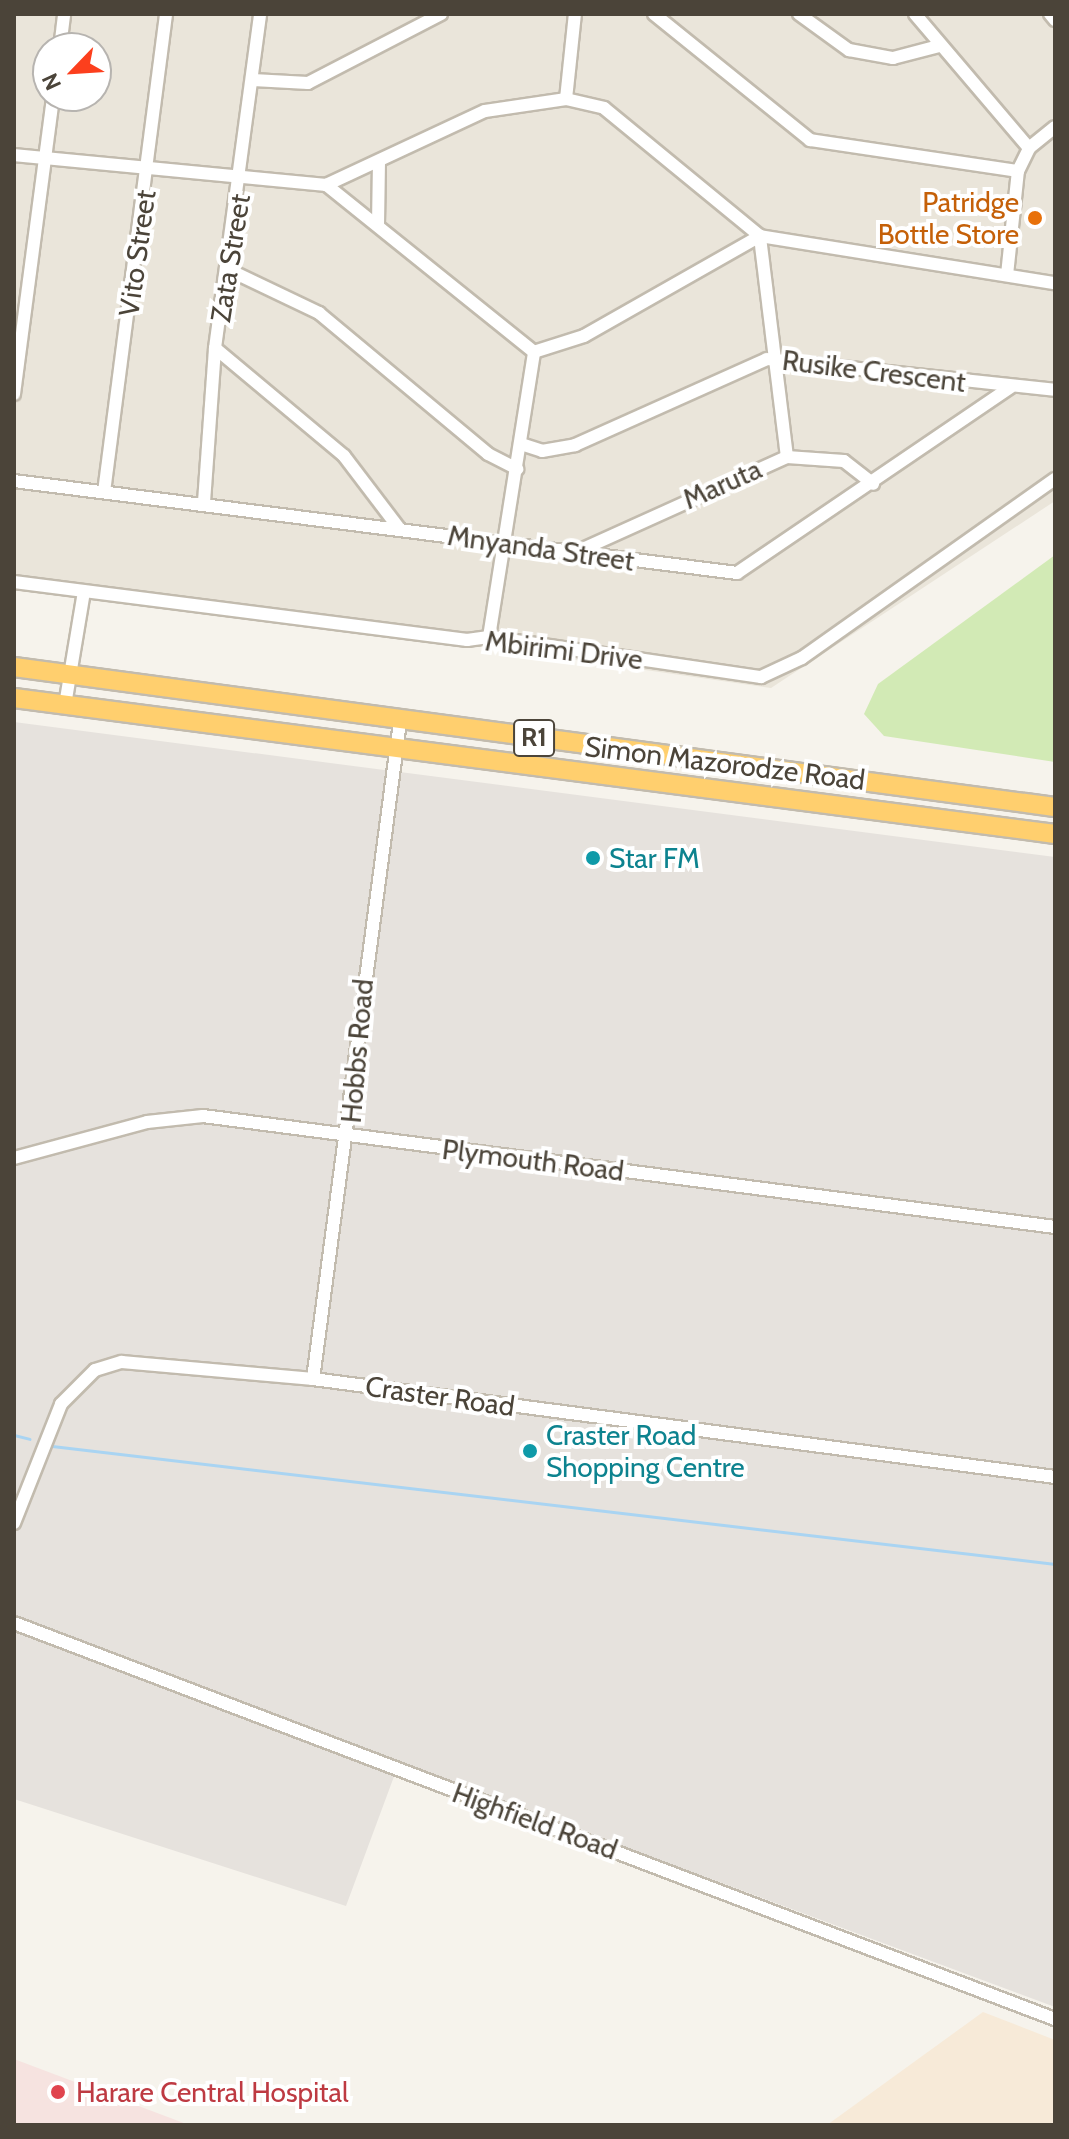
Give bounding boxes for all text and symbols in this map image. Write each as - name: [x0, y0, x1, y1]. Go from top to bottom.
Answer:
- north arrow: [32, 32, 112, 112]
- text: N: [36, 69, 67, 94]
- place label: Patridge Bottle Store: [878, 185, 1019, 251]
- street label: Vito Street: [112, 188, 162, 318]
- street label: Zata Street: [203, 191, 257, 325]
- marker: Patridge Bottle Store: [1026, 209, 1044, 227]
- street label: Rusike Crescent: [780, 343, 968, 399]
- street label: Maruta: [678, 452, 766, 516]
- street label: Mnyanda Street: [446, 518, 636, 578]
- street label: Mbirimi Drive: [483, 624, 645, 676]
- road number: R1: [512, 716, 556, 760]
- street label: Simon Mazorodze Road: [583, 729, 867, 797]
- place label: Star FM: [609, 841, 700, 875]
- marker: Star FM: [584, 849, 602, 867]
- street label: Hobbs Road: [334, 978, 380, 1124]
- street label: Plymouth Road: [440, 1132, 626, 1188]
- street label: Craster Road: [363, 1369, 517, 1423]
- place label: Craster Road Shopping Centre: [546, 1418, 745, 1484]
- marker: Craster Road Shopping Centre: [521, 1442, 539, 1460]
- street label: Highfield Road: [448, 1776, 622, 1866]
- place label: Harare Central Hospital: [76, 2075, 349, 2109]
- marker: Harare Central Hospital: [47, 2081, 69, 2103]

